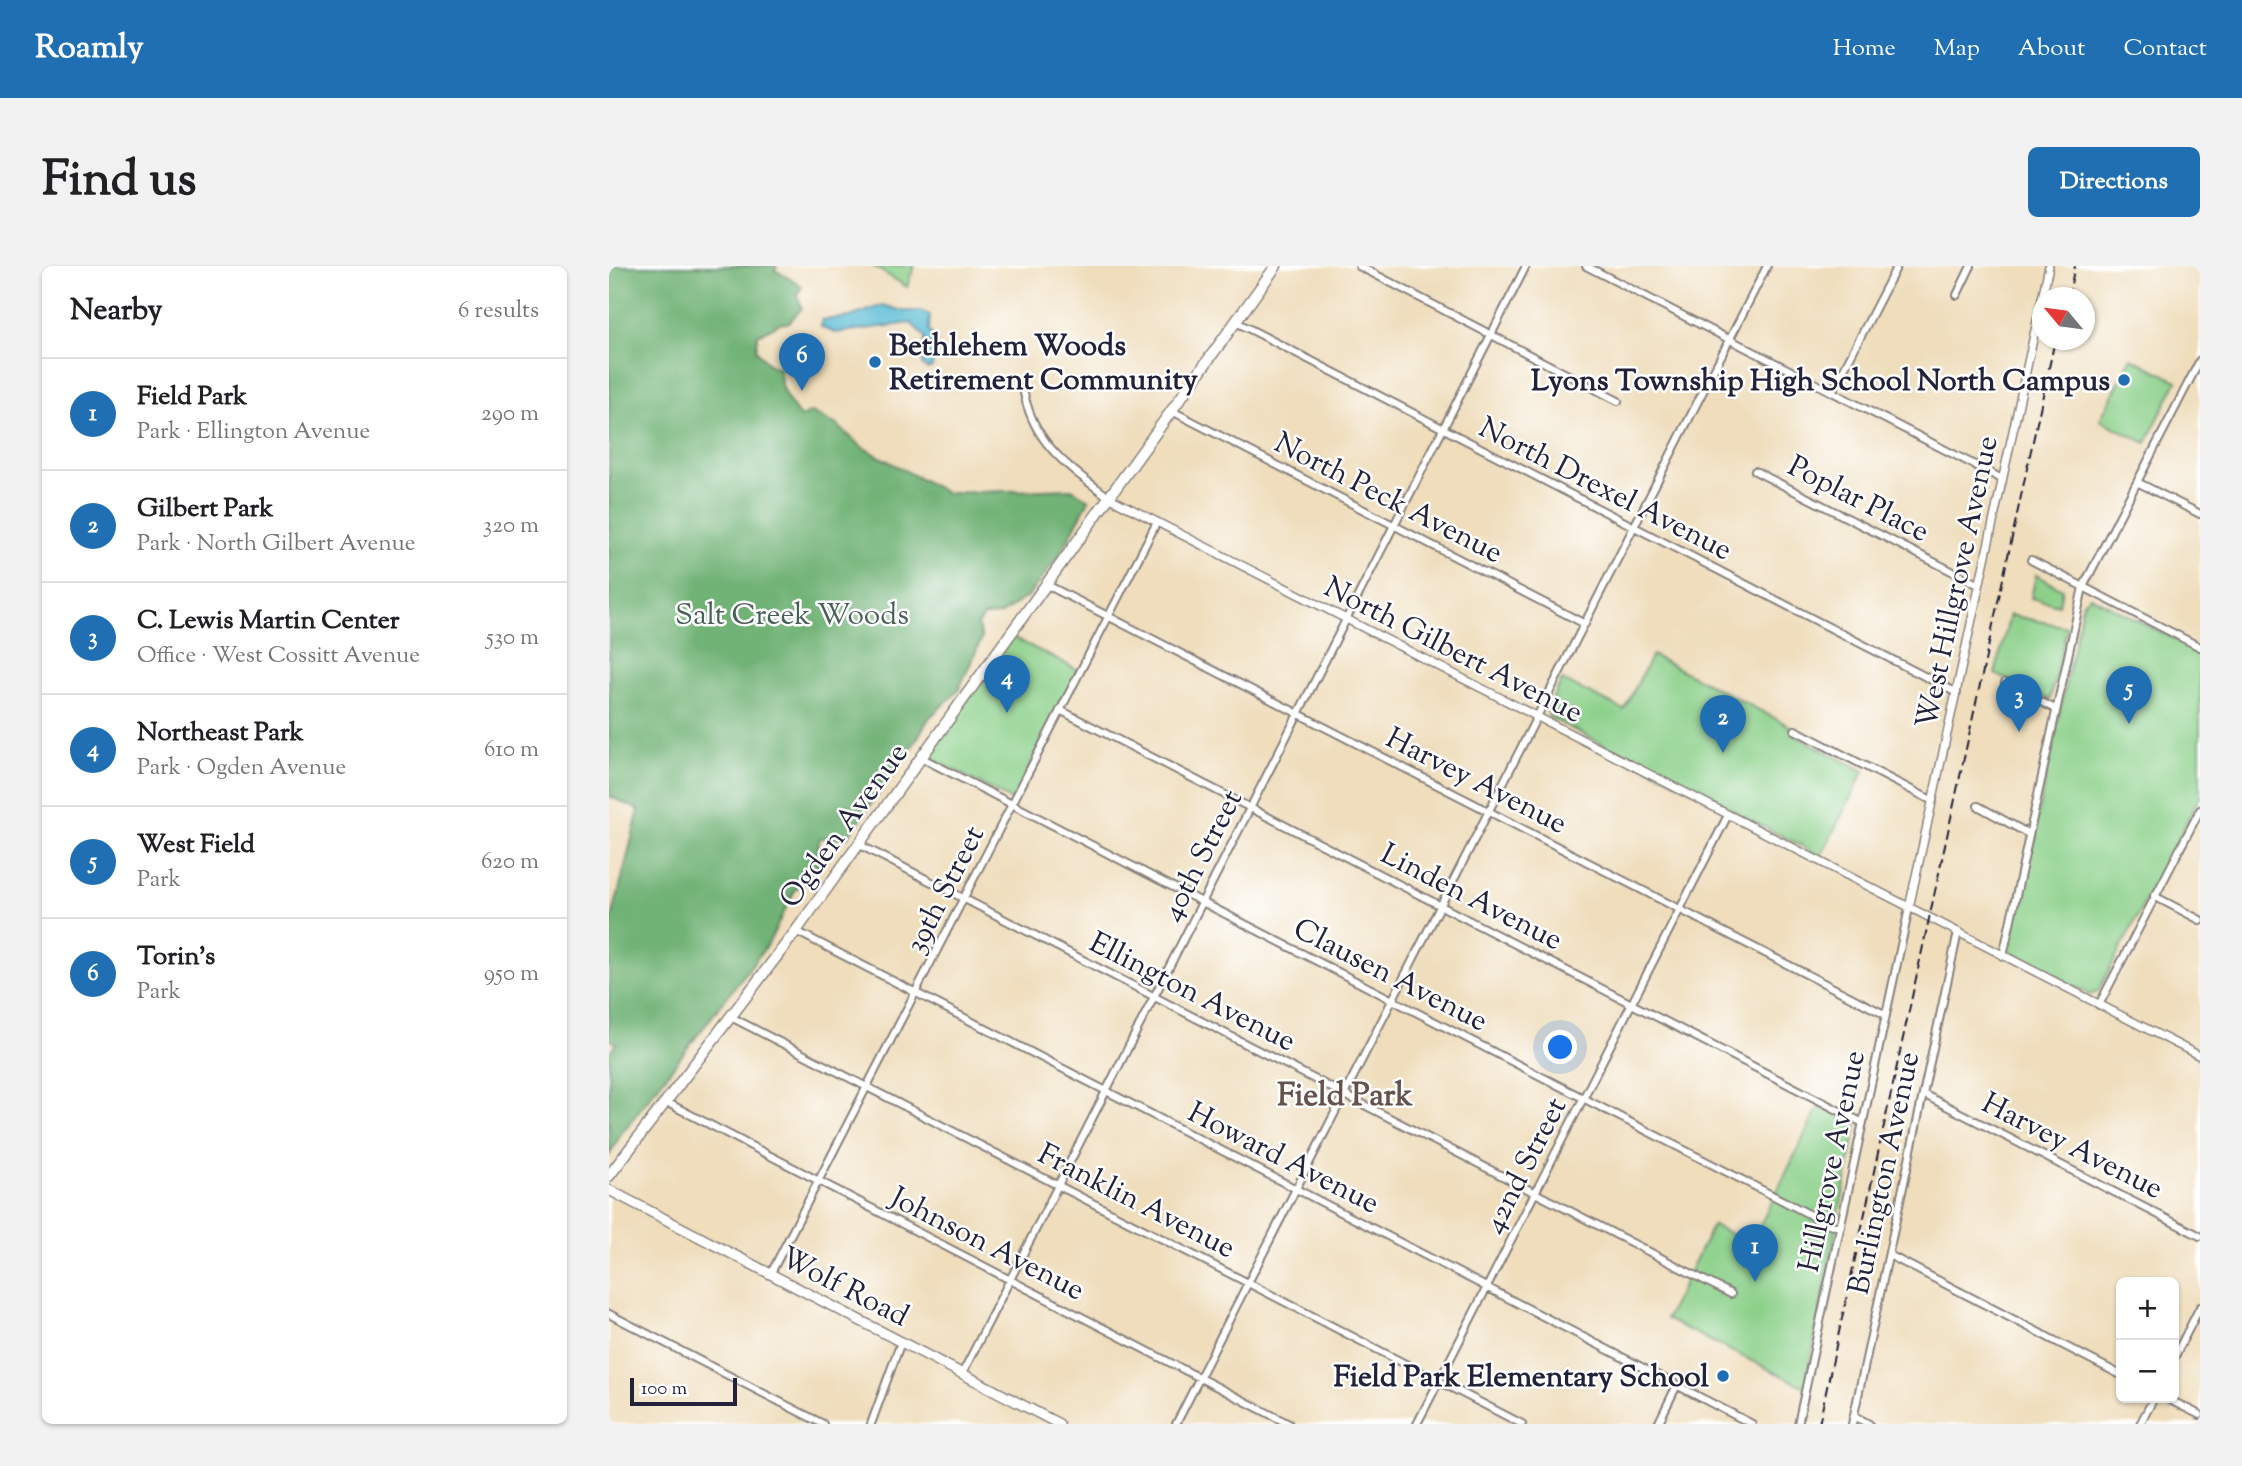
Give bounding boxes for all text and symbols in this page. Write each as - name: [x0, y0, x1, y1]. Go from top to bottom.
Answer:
- text: Roamly: [35, 25, 144, 73]
- text: Home: [1833, 32, 1896, 66]
- text: Map: [1934, 32, 1980, 66]
- text: About: [2018, 32, 2085, 66]
- text: Contact: [2123, 32, 2207, 66]
- text: Find us: [42, 147, 196, 217]
- button: Directions: [2028, 147, 2200, 217]
- north arrow: [2032, 287, 2095, 350]
- text: Nearby: [70, 290, 162, 333]
- text: 6 results: [458, 295, 539, 328]
- place label: Bethlehem Woods Retirement Community: [889, 326, 1198, 403]
- pin: 6: [779, 333, 825, 391]
- marker: Bethlehem Woods Retirement Community: [867, 354, 883, 370]
- place label: Lyons Township High School North Campus: [1531, 361, 2110, 404]
- marker: Lyons Township High School North Campus: [2116, 372, 2132, 388]
- text: Field Park: [137, 379, 247, 416]
- text: 1: [89, 398, 97, 431]
- text: 290 m: [481, 398, 539, 431]
- street label: North Drexel Avenue: [1471, 408, 1739, 573]
- text: Park · Ellington Avenue: [137, 416, 370, 449]
- street label: North Peck Avenue: [1266, 423, 1510, 575]
- street label: West Hillgrove Avenue: [1906, 432, 2010, 733]
- street label: Poplar Place: [1780, 446, 1936, 554]
- text: Gilbert Park: [137, 491, 273, 528]
- text: 2: [88, 510, 98, 543]
- text: 320 m: [483, 510, 539, 543]
- text: Park · North Gilbert Avenue: [137, 528, 416, 561]
- street label: North Gilbert Avenue: [1316, 567, 1590, 735]
- park label: Salt Creek Woods: [675, 595, 909, 638]
- text: C. Lewis Martin Center: [137, 603, 400, 640]
- text: 3: [88, 622, 98, 655]
- text: 530 m: [486, 622, 539, 655]
- text: Office · West Cossitt Avenue: [137, 640, 420, 673]
- pin: 4: [984, 655, 1030, 713]
- pin: 5: [2106, 666, 2152, 724]
- pin: 3: [1996, 674, 2042, 732]
- pin: 2: [1700, 695, 1746, 753]
- text: Northeast Park: [137, 715, 304, 752]
- street label: Harvey Avenue: [1378, 718, 1574, 846]
- text: 4: [87, 734, 99, 767]
- text: 610 m: [484, 734, 539, 767]
- street label: Ogden Avenue: [770, 735, 920, 918]
- text: Park · Ogden Avenue: [137, 752, 346, 785]
- street label: 40th Street: [1152, 783, 1255, 929]
- street label: 39th Street: [896, 819, 997, 961]
- text: West Field: [137, 827, 255, 864]
- street label: Linden Avenue: [1372, 834, 1569, 963]
- text: 5: [89, 846, 97, 879]
- text: 620 m: [481, 846, 539, 879]
- text: Park: [137, 864, 181, 897]
- street label: Clausen Avenue: [1285, 909, 1495, 1044]
- street label: Ellington Avenue: [1081, 923, 1303, 1064]
- text: Torin's: [137, 939, 215, 976]
- text: 6: [87, 958, 99, 991]
- text: 950 m: [484, 958, 539, 991]
- text: Park: [137, 976, 181, 1009]
- your location: [1543, 1030, 1577, 1064]
- street label: Hillgrove Avenue: [1789, 1047, 1878, 1276]
- street label: Burlington Avenue: [1839, 1048, 1932, 1299]
- district label: Field Park: [1277, 1074, 1413, 1120]
- street label: Harvey Avenue: [1974, 1083, 2170, 1211]
- street label: 42nd Street: [1474, 1091, 1579, 1242]
- street label: Howard Avenue: [1180, 1092, 1386, 1226]
- street label: Franklin Avenue: [1030, 1134, 1242, 1271]
- street label: Johnson Avenue: [880, 1177, 1091, 1313]
- pin: 1: [1732, 1224, 1778, 1282]
- street label: Wolf Road: [772, 1237, 916, 1339]
- map controls: [2116, 1277, 2179, 1403]
- button: +: [2116, 1277, 2179, 1340]
- button: −: [2116, 1340, 2179, 1403]
- place label: Field Park Elementary School: [1333, 1357, 1710, 1400]
- marker: Field Park Elementary School: [1715, 1368, 1731, 1384]
- scale bar: [630, 1375, 737, 1407]
- text: 100 m: [641, 1376, 687, 1403]

